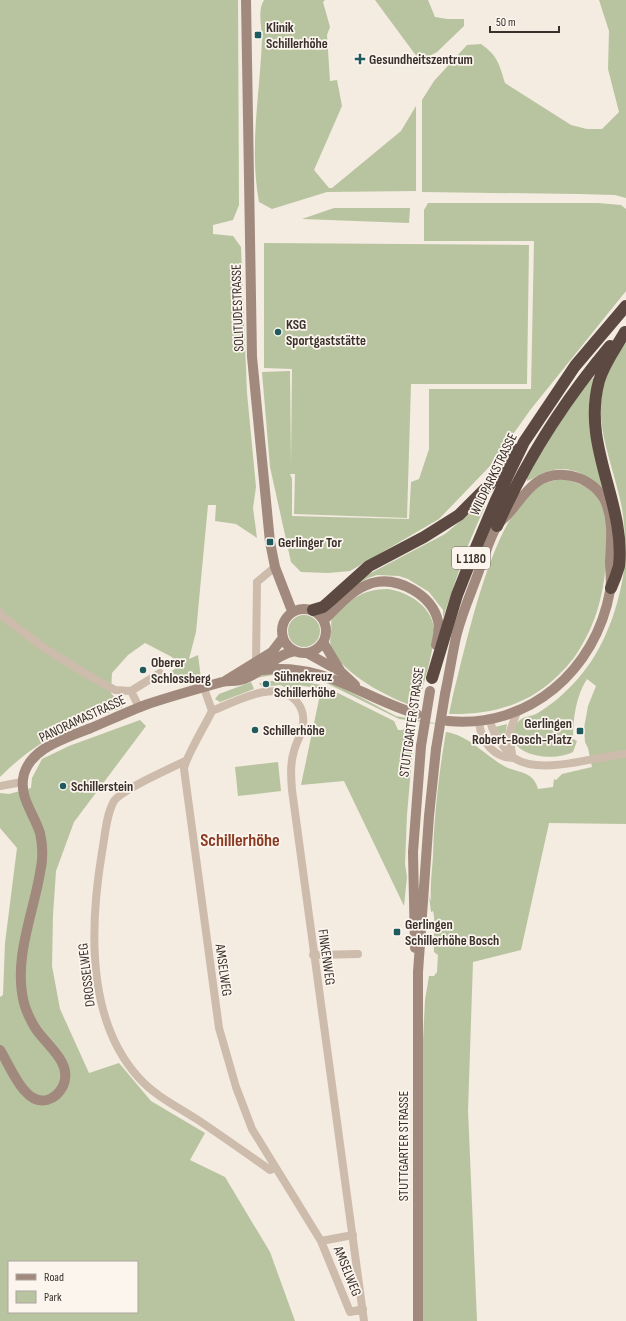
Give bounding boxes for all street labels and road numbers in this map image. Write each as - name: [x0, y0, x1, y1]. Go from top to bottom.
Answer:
- street label: SOLITUDESTRASSE: [227, 264, 248, 352]
- street label: WILDPARKSTRASSE: [466, 430, 521, 518]
- road number: L 1180: [452, 547, 490, 569]
- street label: STUTTGARTER STRASSE: [395, 666, 428, 778]
- street label: PANORAMASTRASSE: [36, 691, 128, 746]
- street label: FINKENWEG: [314, 928, 339, 986]
- street label: DROSSELWEG: [74, 942, 99, 1008]
- street label: AMSELWEG: [211, 942, 236, 997]
- street label: STUTTGARTER STRASSE: [395, 1090, 412, 1201]
- street label: AMSELWEG: [329, 1243, 365, 1299]

